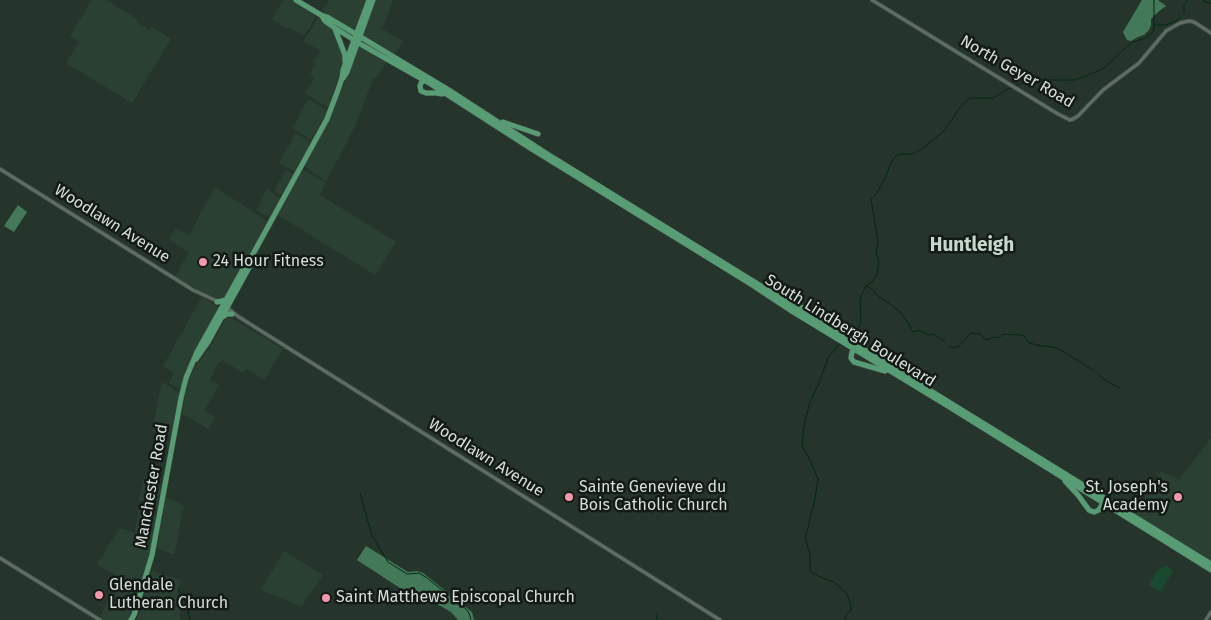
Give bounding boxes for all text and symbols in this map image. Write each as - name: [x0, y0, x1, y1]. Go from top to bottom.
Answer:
- street label: North Geyer Road: [957, 32, 1077, 112]
- street label: Woodlawn Avenue: [51, 181, 173, 267]
- district label: Huntleigh: [930, 235, 1014, 257]
- place label: 24 Hour Fitness: [213, 252, 324, 272]
- marker: 24 Hour Fitness: [197, 256, 209, 268]
- street label: South Lindbergh Boulevard: [761, 271, 939, 391]
- street label: Woodlawn Avenue: [425, 415, 547, 501]
- street label: Manchester Road: [132, 423, 172, 549]
- place label: Sainte Genevieve du Bois Catholic Church: [579, 478, 728, 516]
- place label: St. Joseph's Academy: [1085, 478, 1168, 516]
- marker: Sainte Genevieve du Bois Catholic Church: [563, 491, 575, 503]
- marker: St. Joseph's Academy: [1172, 491, 1184, 503]
- place label: Glendale Lutheran Church: [109, 576, 228, 614]
- place label: Saint Matthews Episcopal Church: [336, 588, 575, 608]
- marker: Glendale Lutheran Church: [93, 589, 105, 601]
- marker: Saint Matthews Episcopal Church: [320, 592, 332, 604]

